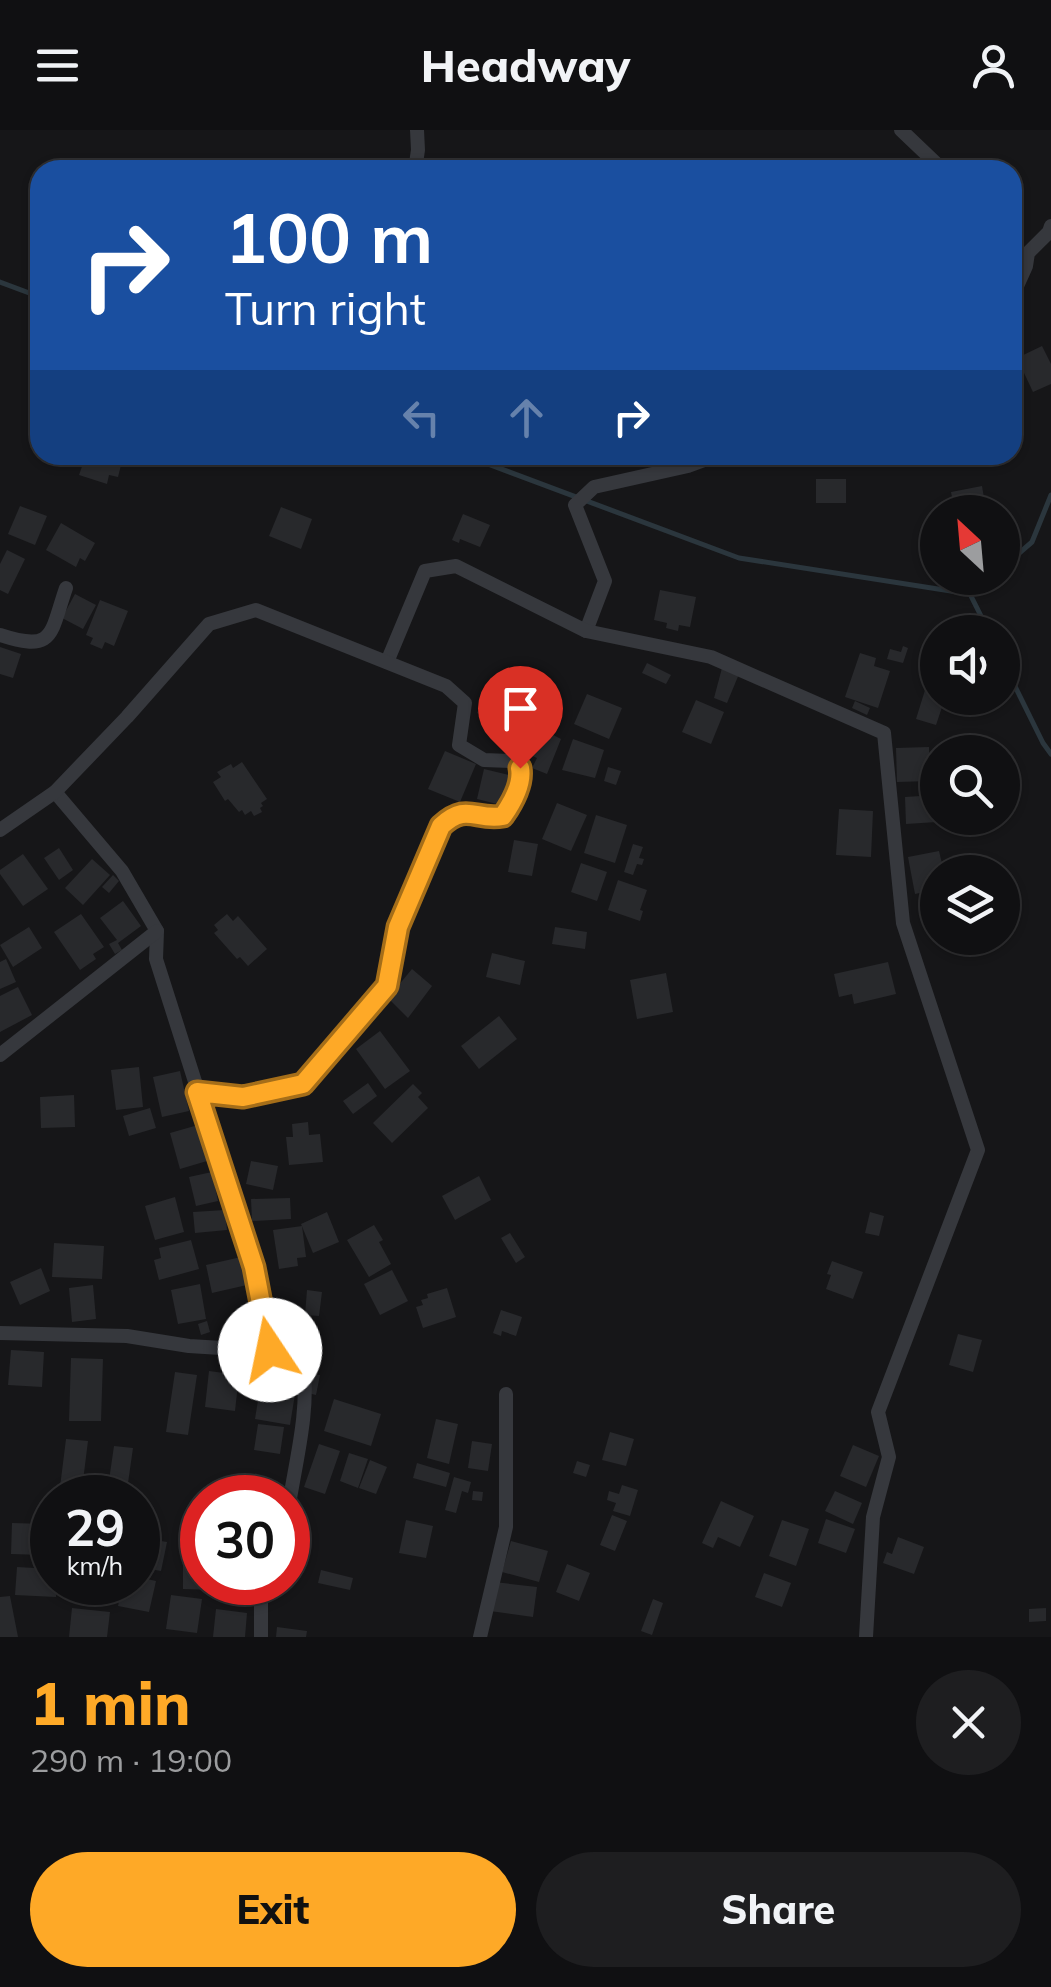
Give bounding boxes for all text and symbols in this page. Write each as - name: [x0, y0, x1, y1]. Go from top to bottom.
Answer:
- text: Headway: [421, 37, 630, 93]
- icon: menu: [30, 38, 85, 93]
- icon: person: [966, 38, 1021, 93]
- text: 100 m: [225, 193, 433, 281]
- icon: right: [60, 200, 190, 330]
- text: Turn right: [225, 280, 426, 336]
- icon: left: [394, 390, 449, 445]
- icon: ahead: [499, 390, 554, 445]
- icon: right: [604, 390, 659, 445]
- north arrow: [920, 495, 1020, 595]
- map controls: [920, 495, 1020, 955]
- button: sound: [920, 615, 1020, 715]
- pin: [478, 666, 563, 769]
- icon: arrive: [493, 681, 548, 736]
- button: search: [920, 735, 1020, 835]
- button: layers: [920, 855, 1020, 955]
- position arrow: [218, 1298, 322, 1402]
- speed limit sign: 30: [180, 1475, 310, 1605]
- text: 29: [65, 1496, 125, 1559]
- text: km/h: [67, 1550, 123, 1581]
- text: 1 min: [30, 1665, 191, 1740]
- button: close: [916, 1670, 1021, 1775]
- text: 290 m · 19:00: [30, 1740, 232, 1780]
- button: Exit: [30, 1852, 516, 1967]
- button: Share: [536, 1852, 1021, 1967]

